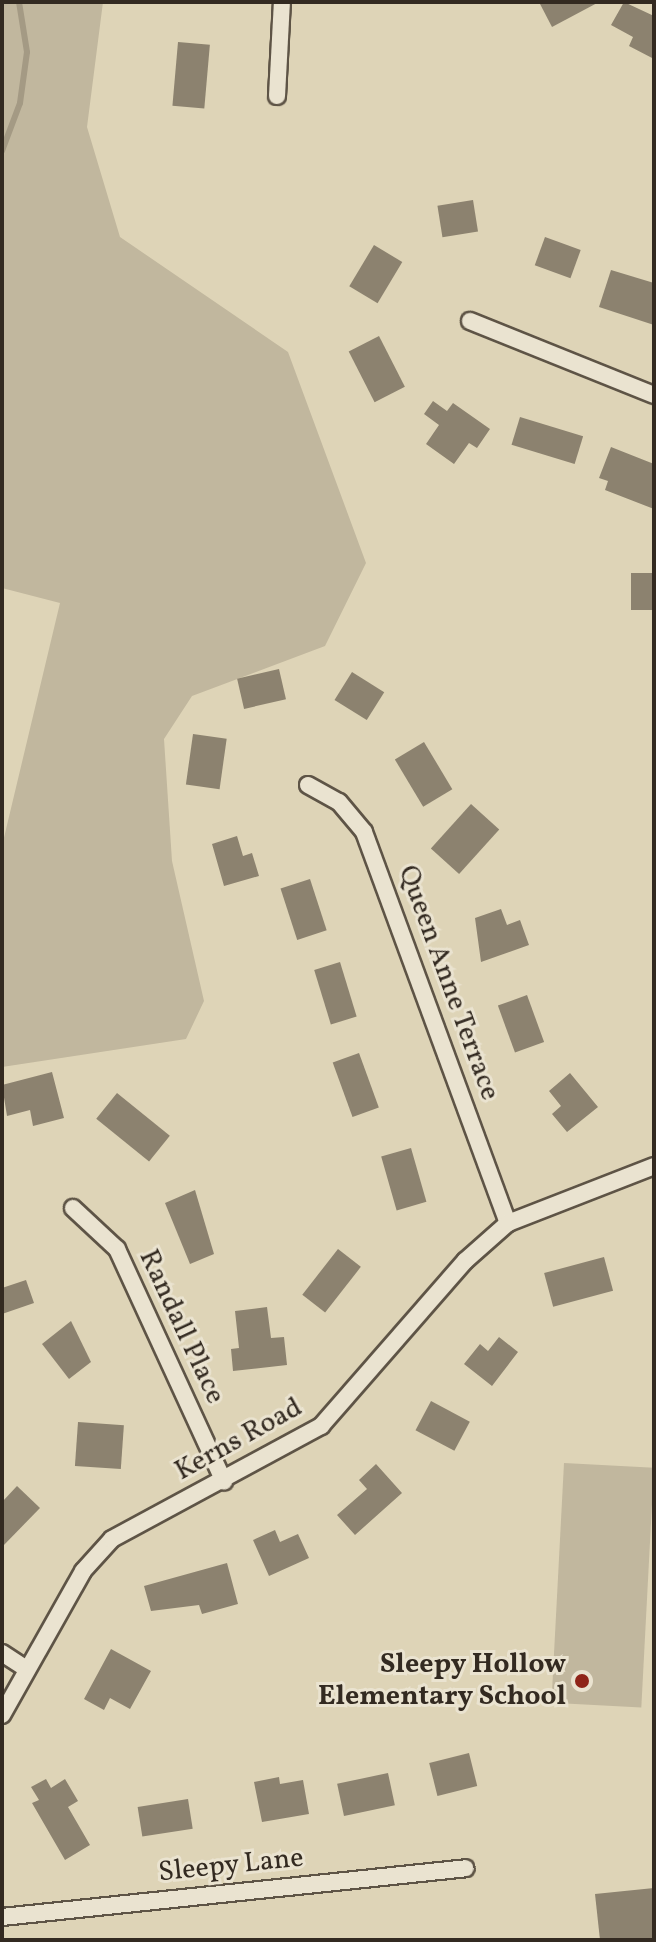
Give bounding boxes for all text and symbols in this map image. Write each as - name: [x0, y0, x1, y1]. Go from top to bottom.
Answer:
- street label: Queen Anne Terrace: [390, 861, 506, 1105]
- street label: Randall Place: [131, 1245, 231, 1409]
- street label: Kerns Road: [169, 1391, 309, 1489]
- place label: Sleepy Hollow Elementary School: [317, 1648, 566, 1714]
- marker: Sleepy Hollow Elementary School: [573, 1672, 591, 1690]
- street label: Sleepy Lane: [156, 1842, 306, 1890]

